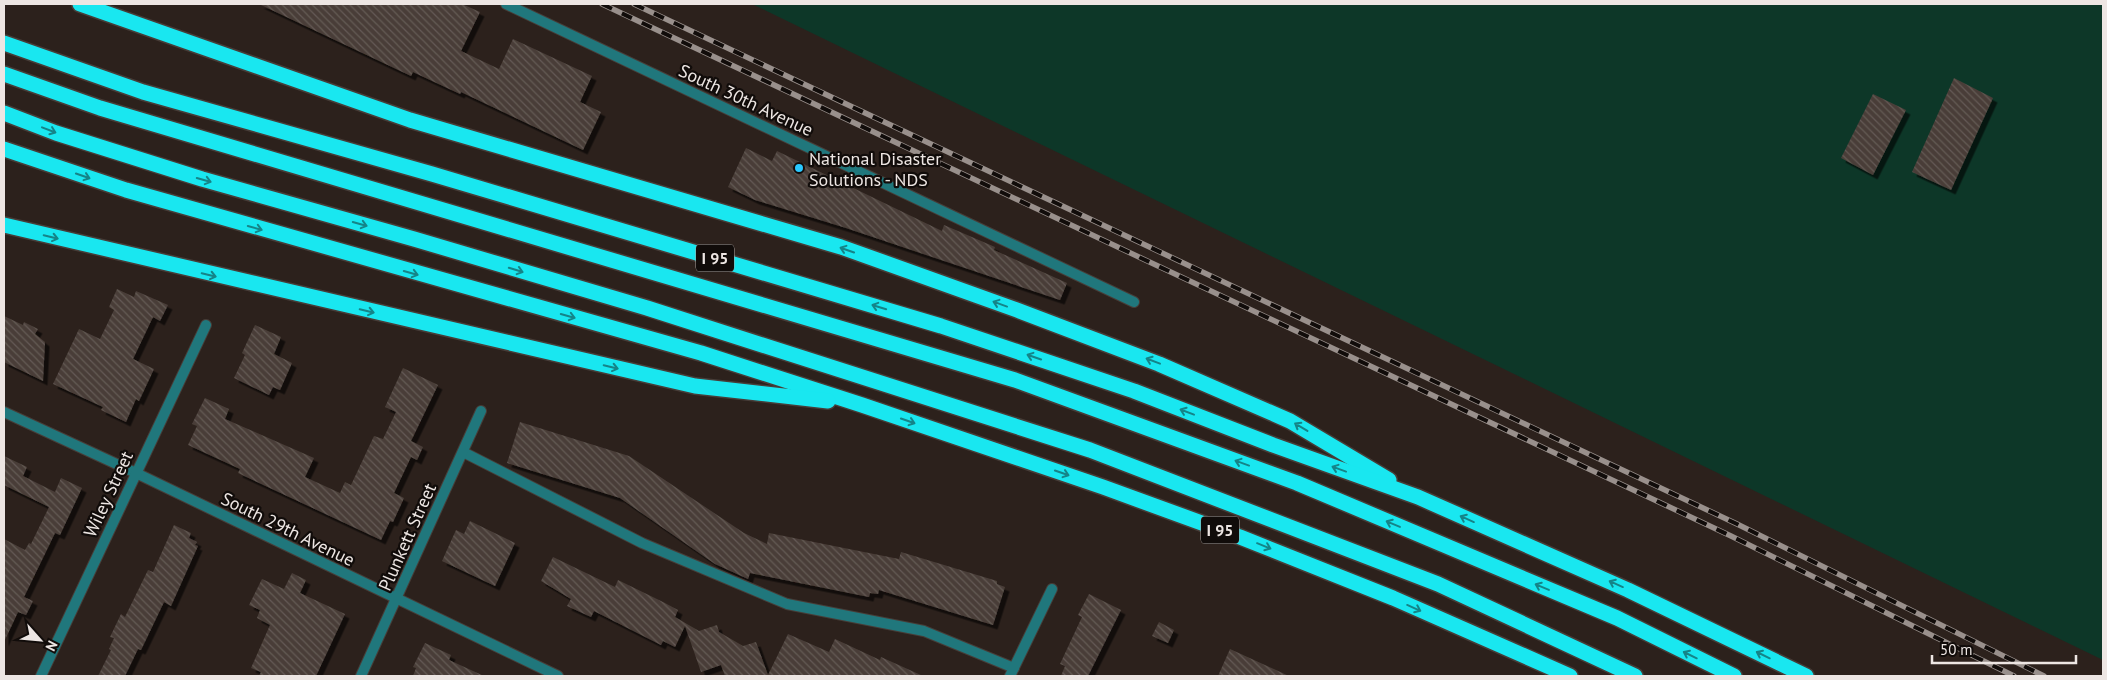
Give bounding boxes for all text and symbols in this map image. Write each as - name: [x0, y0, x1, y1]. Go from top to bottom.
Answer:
- street label: South 30th Avenue: [675, 59, 817, 141]
- one-way arrow: [41, 126, 57, 135]
- place label: National Disaster Solutions - NDS: [809, 147, 941, 191]
- marker: National Disaster Solutions - NDS: [793, 162, 805, 174]
- one-way arrow: [75, 172, 90, 181]
- one-way arrow: [196, 175, 212, 185]
- one-way arrow: [352, 220, 368, 229]
- one-way arrow: [247, 223, 263, 233]
- one-way arrow: [43, 233, 59, 242]
- road number: I 95: [696, 244, 734, 272]
- one-way arrow: [840, 245, 856, 254]
- one-way arrow: [508, 265, 524, 275]
- one-way arrow: [403, 268, 419, 278]
- one-way arrow: [201, 271, 217, 280]
- one-way arrow: [993, 299, 1009, 308]
- one-way arrow: [872, 302, 888, 312]
- one-way arrow: [359, 307, 375, 316]
- one-way arrow: [560, 312, 576, 322]
- one-way arrow: [1027, 352, 1042, 361]
- one-way arrow: [1145, 356, 1161, 365]
- one-way arrow: [603, 363, 619, 372]
- one-way arrow: [1180, 406, 1195, 416]
- one-way arrow: [900, 416, 916, 426]
- one-way arrow: [1294, 422, 1308, 432]
- street label: Wiley Street: [78, 447, 138, 541]
- one-way arrow: [1235, 458, 1250, 467]
- one-way arrow: [1332, 464, 1347, 473]
- one-way arrow: [1053, 468, 1069, 478]
- street label: Plunkett Street: [373, 480, 441, 594]
- street label: South 29th Avenue: [217, 487, 359, 571]
- one-way arrow: [1460, 514, 1475, 524]
- road number: I 95: [1201, 516, 1239, 544]
- one-way arrow: [1386, 518, 1401, 528]
- one-way arrow: [1256, 542, 1271, 552]
- one-way arrow: [1609, 579, 1624, 589]
- one-way arrow: [1535, 581, 1550, 591]
- one-way arrow: [1406, 603, 1421, 613]
- north arrow: [15, 615, 65, 665]
- scale bar: [1932, 632, 2076, 664]
- text: N: [41, 638, 62, 654]
- text: 50 m: [1940, 640, 1973, 659]
- one-way arrow: [1683, 649, 1698, 659]
- one-way arrow: [1755, 650, 1770, 660]

